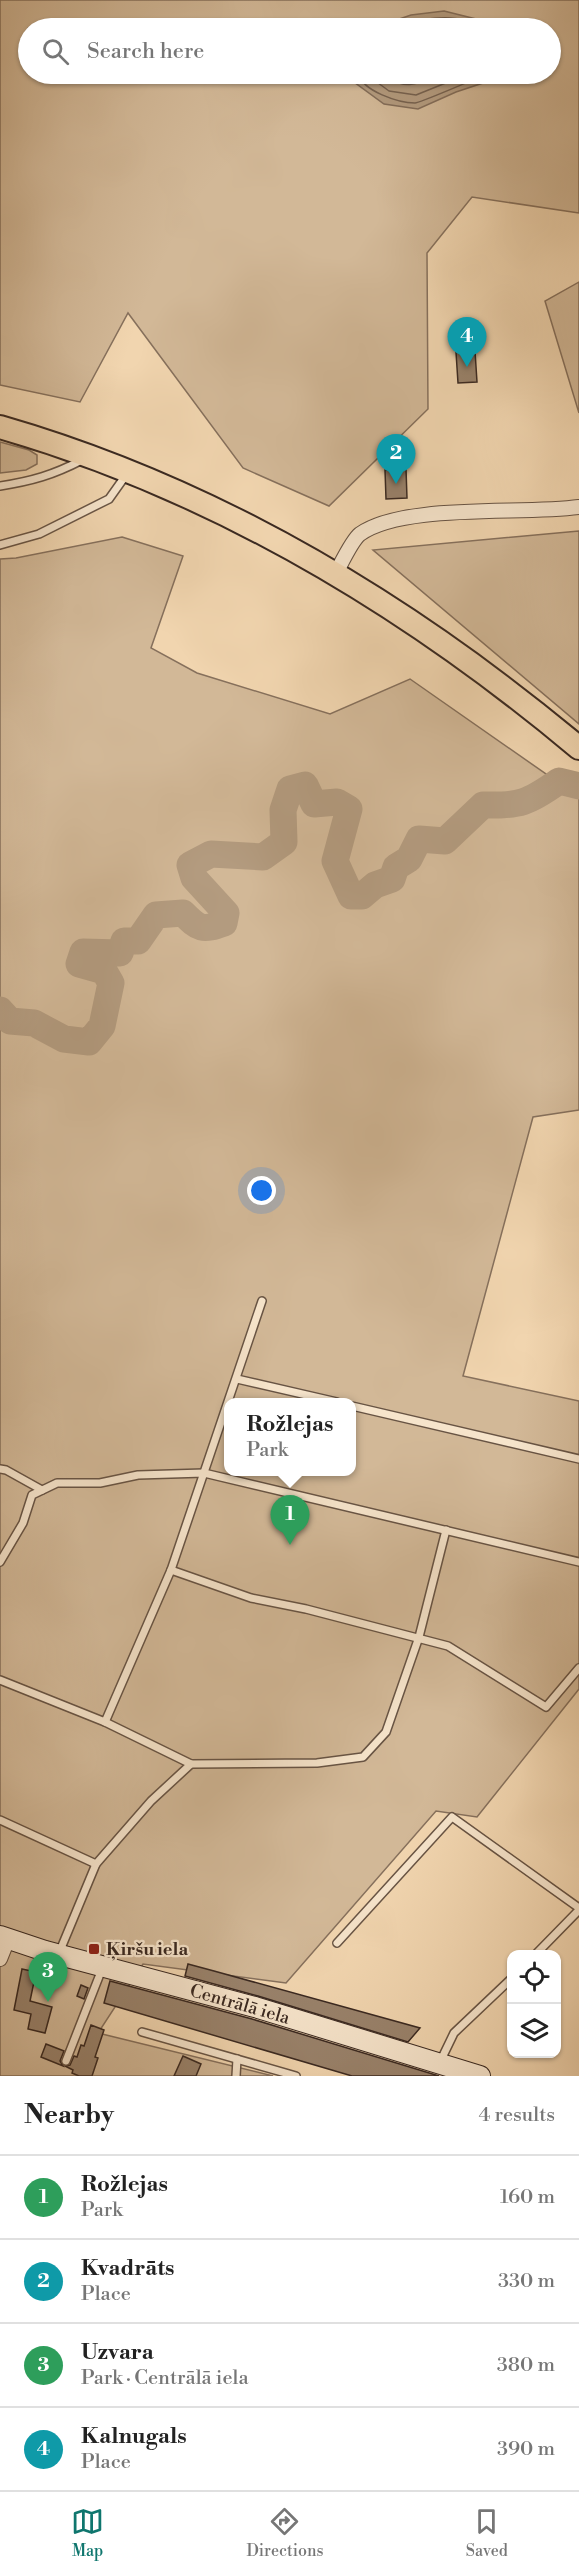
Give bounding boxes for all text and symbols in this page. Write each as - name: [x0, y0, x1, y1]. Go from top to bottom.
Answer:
- search box: [18, 18, 561, 84]
- icon: search: [39, 35, 72, 68]
- text: Search here: [87, 38, 204, 65]
- pin: 4: [448, 318, 486, 367]
- pin: 2: [376, 434, 416, 484]
- your location: [247, 1176, 276, 1205]
- popup: [224, 1398, 356, 1476]
- text: Rožlejas: [247, 1411, 333, 1438]
- text: Park: [247, 1438, 288, 1463]
- pin: 1: [270, 1496, 310, 1545]
- place label: Ķiršu iela: [106, 1938, 188, 1961]
- marker: Ķiršu iela: [87, 1942, 101, 1956]
- map controls: [507, 1950, 561, 2058]
- button: locate: [507, 1950, 561, 2004]
- pin: 3: [28, 1952, 68, 2002]
- street label: Centrālā iela: [187, 1979, 293, 2030]
- button: layers: [507, 2004, 561, 2058]
- text: Nearby: [24, 2099, 114, 2131]
- text: 4 results: [478, 2103, 555, 2128]
- text: Rožlejas: [81, 2171, 168, 2198]
- text: 1: [39, 2185, 48, 2210]
- text: 160 m: [500, 2185, 555, 2210]
- text: Park: [81, 2198, 123, 2223]
- text: Kvadrāts: [81, 2255, 174, 2282]
- text: 2: [37, 2269, 50, 2294]
- text: 330 m: [498, 2269, 555, 2294]
- text: Place: [81, 2282, 131, 2307]
- text: Uzvara: [81, 2339, 154, 2366]
- text: 3: [37, 2353, 50, 2378]
- text: 380 m: [497, 2353, 555, 2378]
- text: Park · Centrālā iela: [81, 2366, 249, 2391]
- text: Kalnugals: [81, 2423, 187, 2450]
- text: 4: [37, 2437, 50, 2462]
- text: 390 m: [497, 2437, 555, 2462]
- text: Place: [81, 2450, 131, 2475]
- tab: Map: [71, 2505, 104, 2561]
- tab: Directions: [246, 2505, 324, 2561]
- tab: Saved: [466, 2505, 508, 2561]

